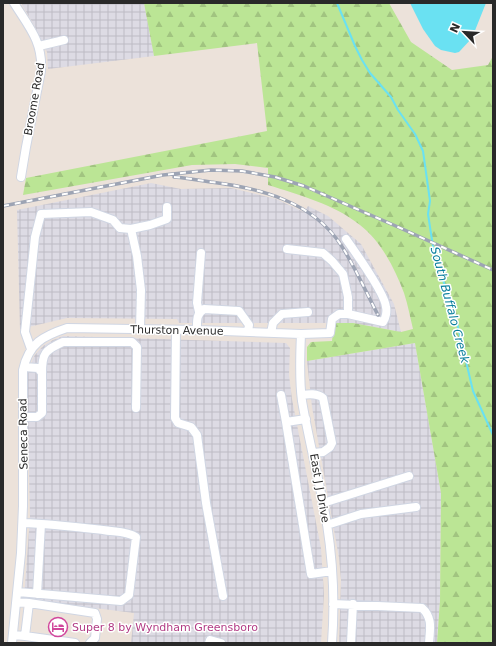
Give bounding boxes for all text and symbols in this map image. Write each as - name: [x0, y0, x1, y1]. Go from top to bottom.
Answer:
- north arrow: [444, 12, 484, 52]
- text: N: [448, 21, 463, 35]
- street label: Broome Road: [22, 62, 47, 137]
- water label: South Buffalo Creek: [428, 245, 473, 366]
- street label: Thurston Avenue: [129, 323, 224, 338]
- street label: Seneca Road: [16, 398, 31, 470]
- street label: East J J Drive: [307, 452, 332, 524]
- hotel icon: Super 8 by Wyndham Greensboro: [47, 616, 69, 638]
- place label: Super 8 by Wyndham Greensboro: [72, 621, 258, 634]

